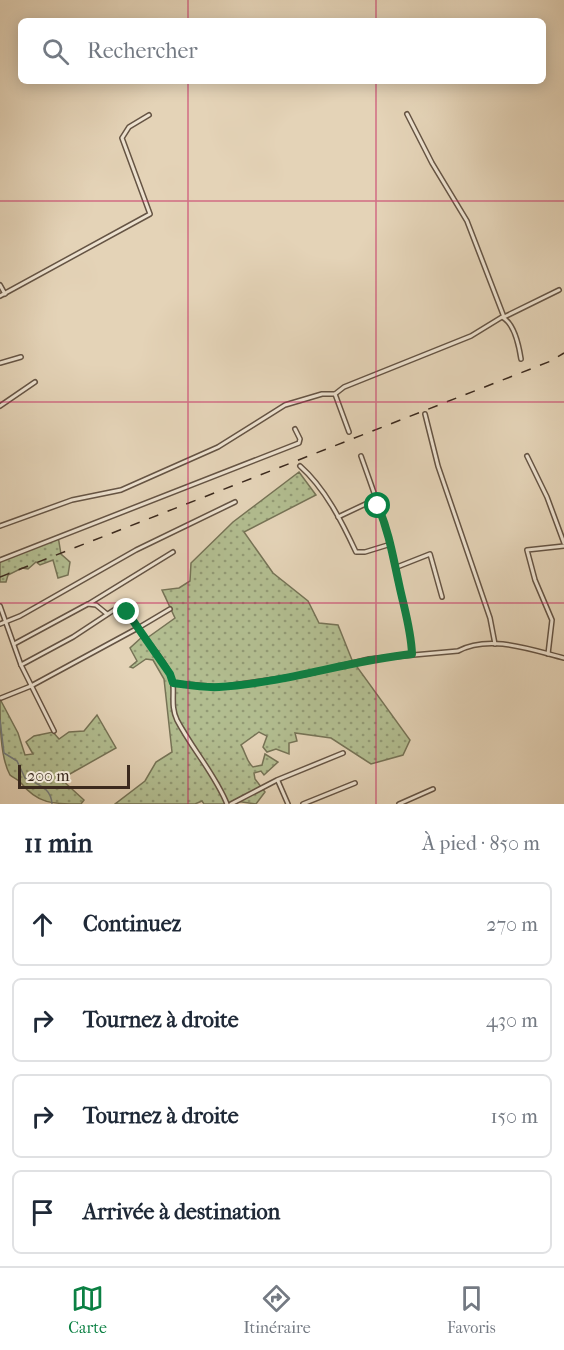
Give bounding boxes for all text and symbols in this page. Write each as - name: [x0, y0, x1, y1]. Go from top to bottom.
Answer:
- search box: [18, 18, 546, 84]
- icon: search: [39, 35, 72, 68]
- text: Rechercher: [87, 38, 198, 64]
- route start: [364, 492, 390, 518]
- route end: [113, 598, 139, 624]
- scale bar: [18, 762, 130, 790]
- text: 200 m: [27, 766, 70, 785]
- text: 11 min: [24, 828, 93, 859]
- text: À pied · 850 m: [422, 832, 540, 855]
- icon: ahead: [26, 908, 59, 941]
- text: Continuez: [83, 911, 181, 937]
- text: 270 m: [486, 913, 538, 936]
- icon: right: [26, 1004, 59, 1037]
- text: Tournez à droite: [83, 1007, 239, 1033]
- text: 430 m: [486, 1009, 538, 1032]
- icon: right: [26, 1100, 59, 1133]
- text: Tournez à droite: [83, 1103, 239, 1129]
- text: 150 m: [490, 1105, 538, 1128]
- icon: arrive: [26, 1196, 59, 1229]
- text: Arrivée à destination: [83, 1199, 280, 1225]
- tab: Carte: [68, 1282, 107, 1337]
- tab: Itinéraire: [243, 1282, 311, 1337]
- tab: Favoris: [447, 1282, 496, 1337]

